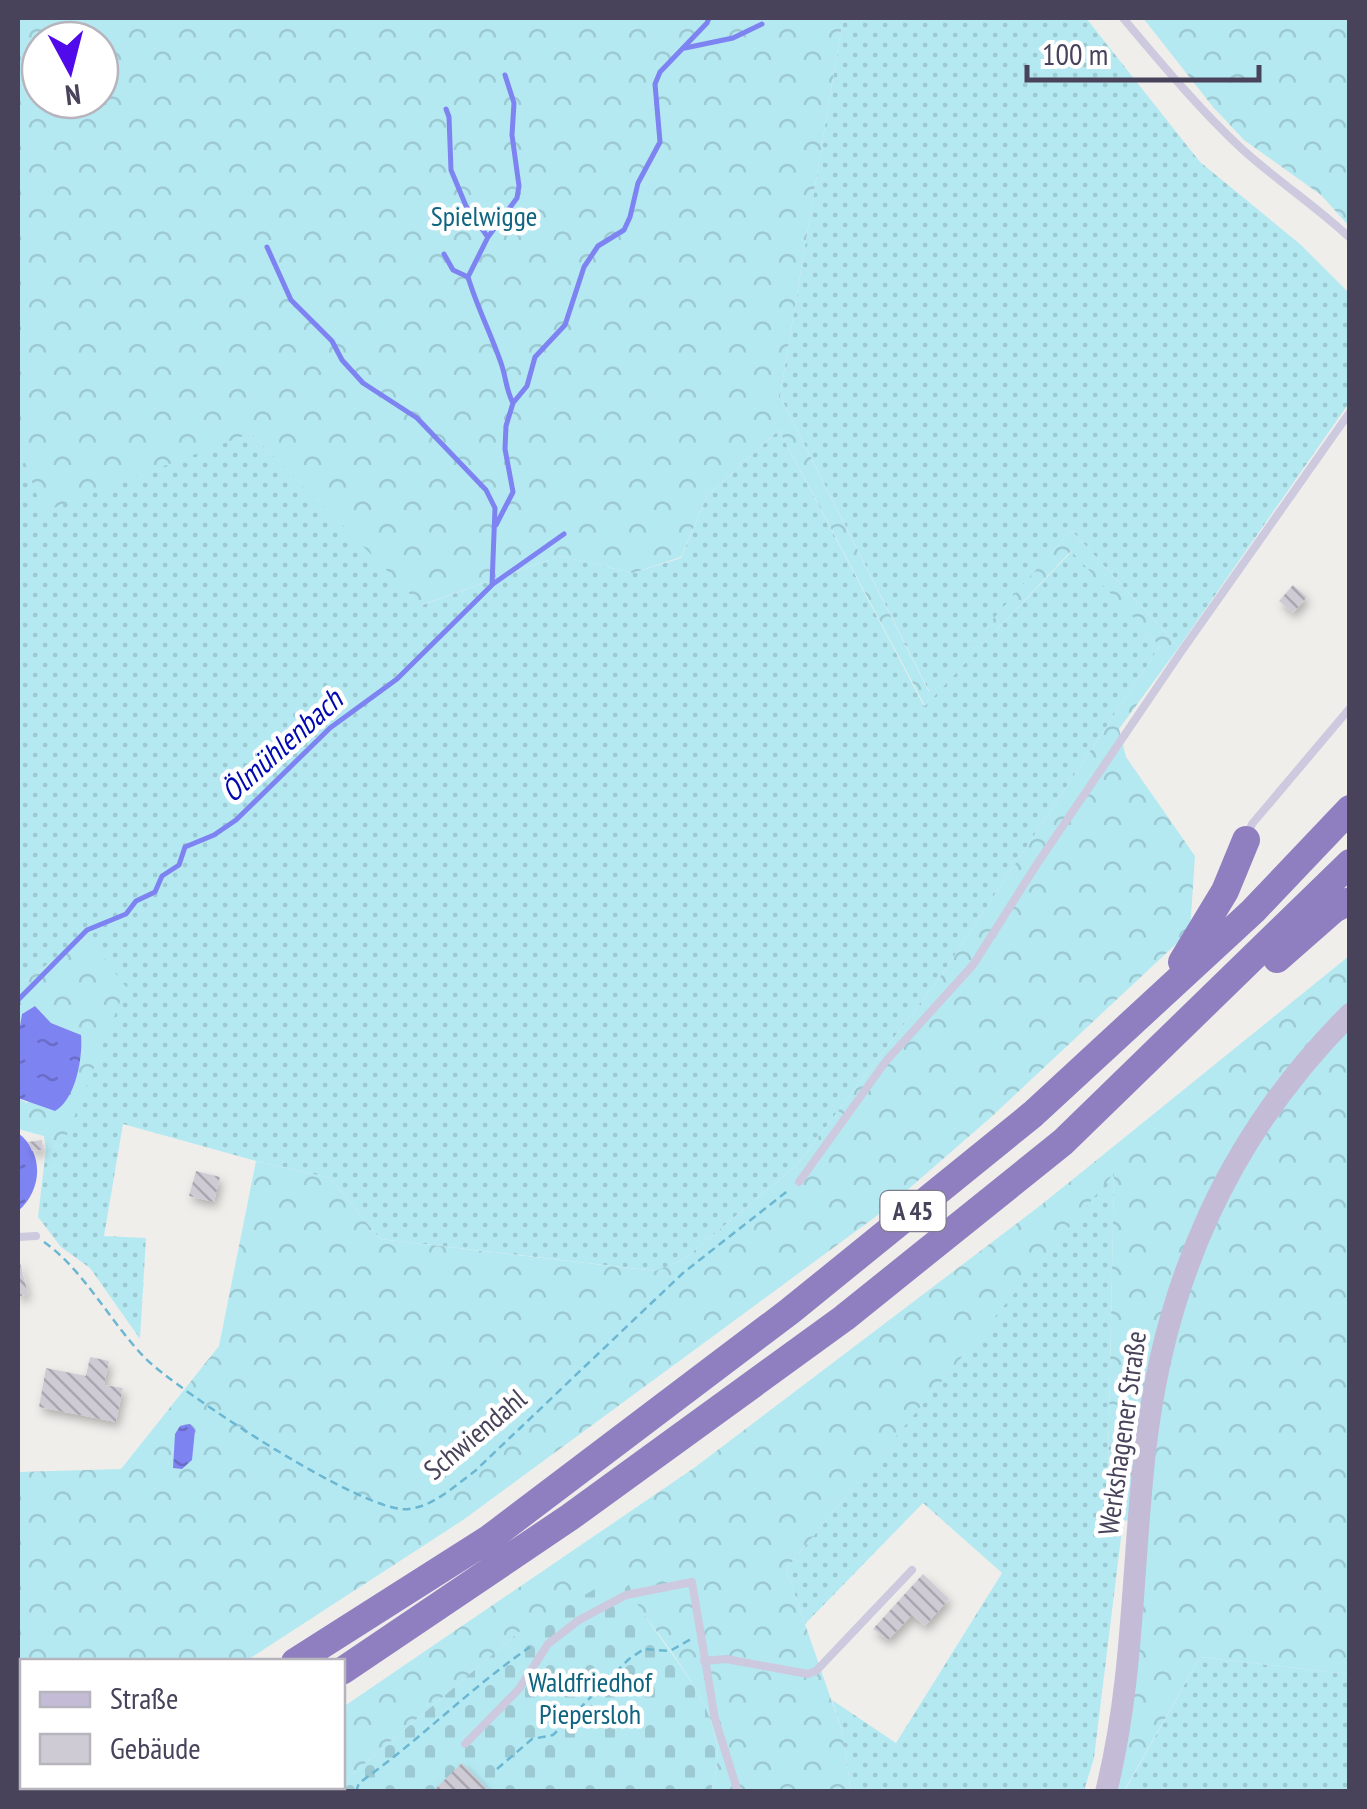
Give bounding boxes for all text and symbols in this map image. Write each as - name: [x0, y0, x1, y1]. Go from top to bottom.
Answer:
- north arrow: [20, 20, 120, 120]
- scale bar: [1027, 20, 1260, 82]
- text: 100 m: [1042, 34, 1108, 73]
- text: N: [63, 76, 83, 115]
- park label: Spielwigge: [431, 197, 537, 234]
- water label: Ölmühlenbach: [212, 679, 351, 810]
- road number: A 45: [880, 1191, 946, 1231]
- street label: Werkshagener Straße: [1089, 1328, 1154, 1537]
- street label: Schwiendahl: [416, 1380, 534, 1487]
- legend: [20, 1659, 345, 1789]
- park label: Waldfriedhof Piepersloh: [528, 1663, 654, 1732]
- text: Straße: [110, 1678, 178, 1717]
- text: Gebäude: [110, 1728, 201, 1767]

